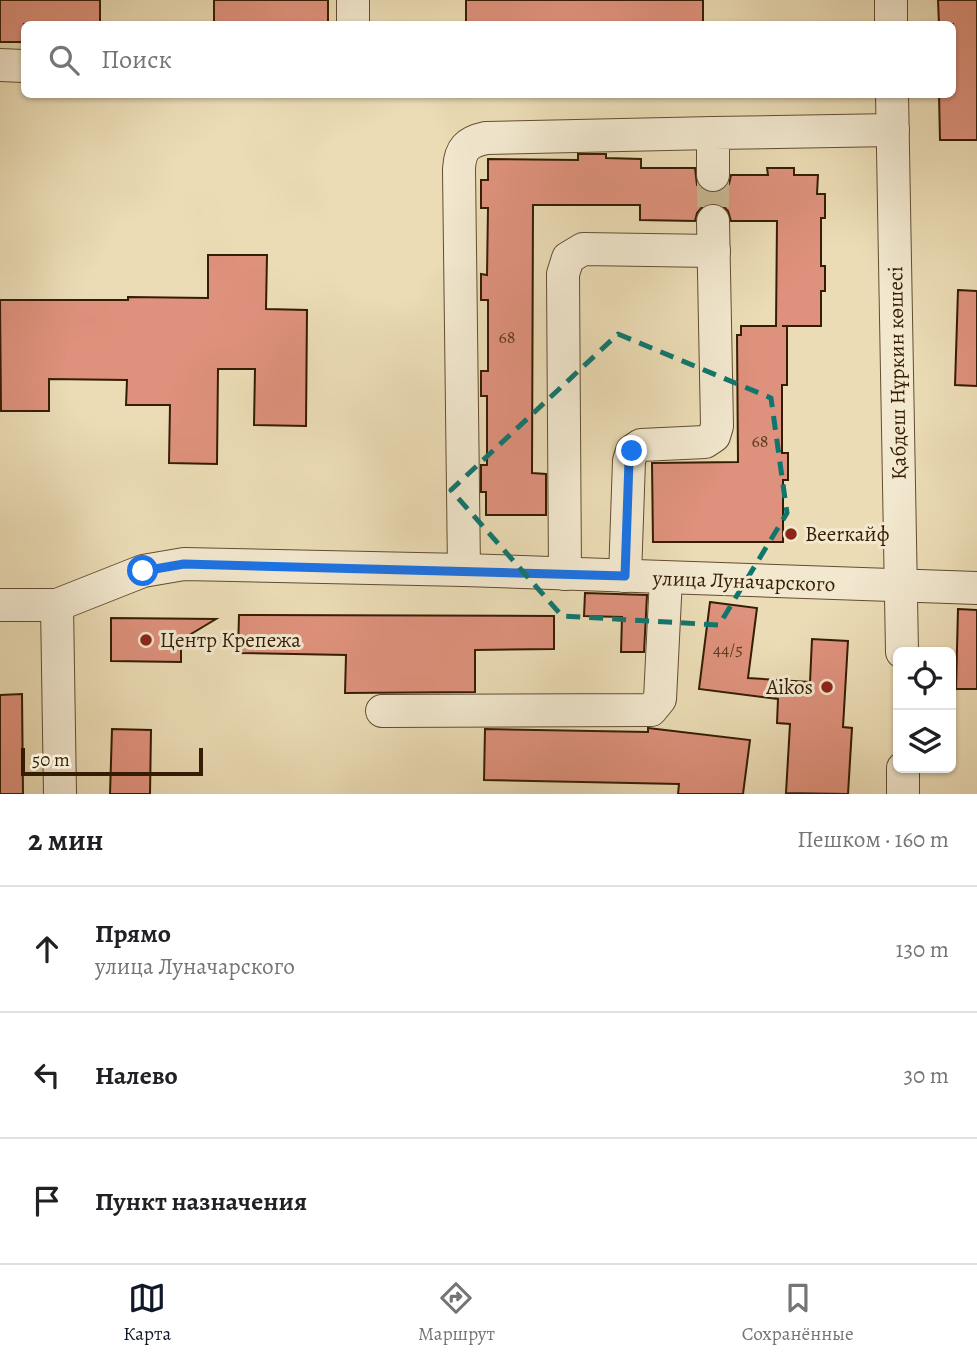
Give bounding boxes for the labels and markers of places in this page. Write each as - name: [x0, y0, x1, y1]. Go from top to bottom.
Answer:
- place label: Beerкайф: [805, 520, 890, 548]
- marker: Beerкайф: [783, 526, 799, 542]
- place label: Центр Крепежа: [160, 626, 301, 654]
- marker: Центр Крепежа: [138, 632, 154, 648]
- place label: Aikos: [765, 673, 813, 701]
- marker: Aikos: [819, 679, 835, 695]

